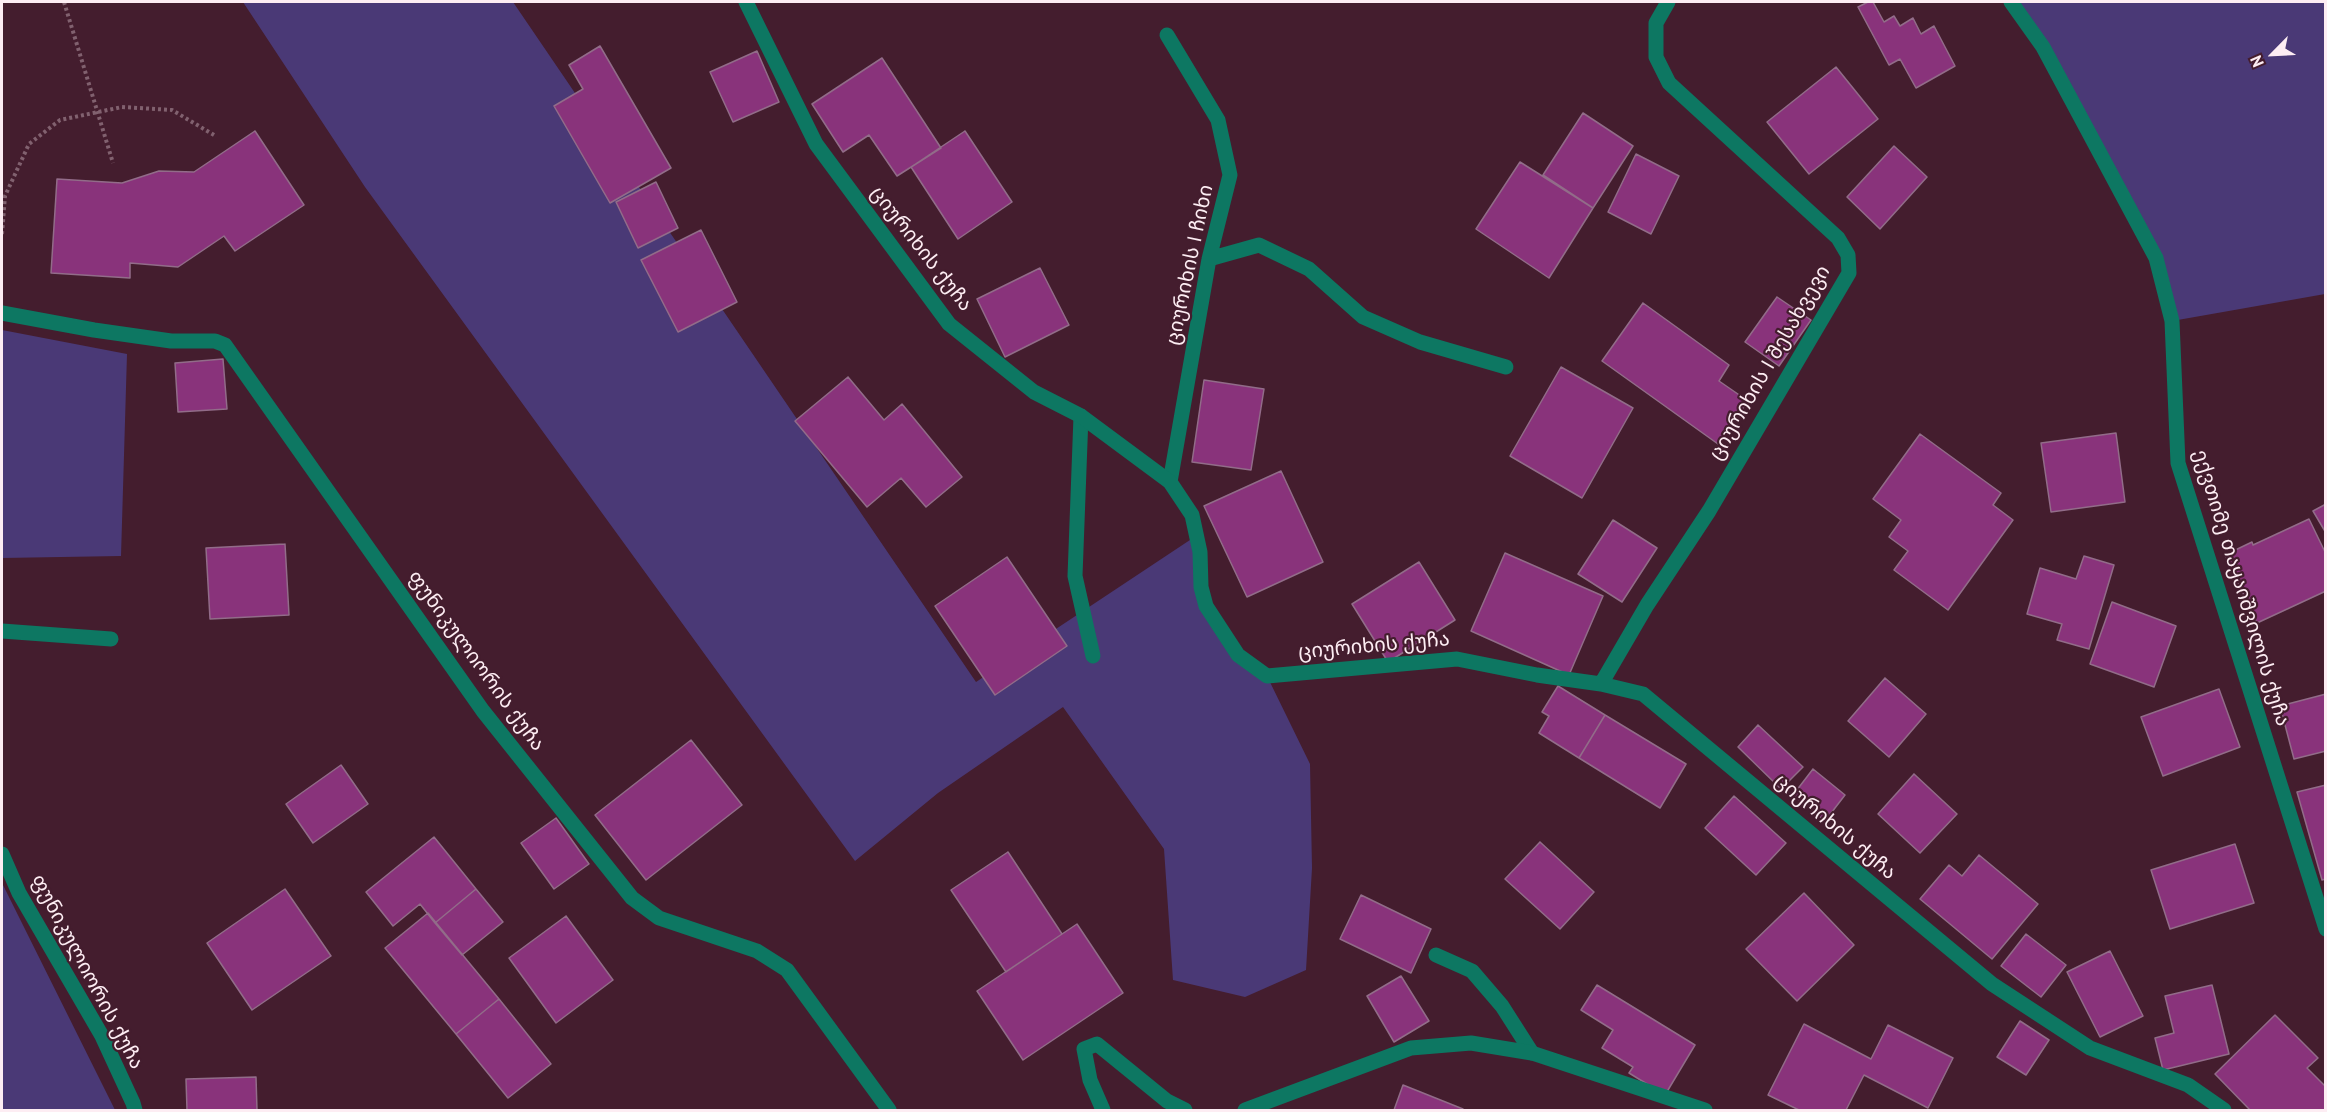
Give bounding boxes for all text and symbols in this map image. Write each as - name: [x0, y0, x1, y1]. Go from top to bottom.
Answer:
- north arrow: [2243, 24, 2303, 84]
- text: N: [2245, 52, 2268, 70]
- street label: ციურიხის ქუჩა: [865, 182, 977, 316]
- street label: ციურიხის I ჩიხი: [1161, 183, 1219, 347]
- street label: ციურიხის I შესახვევი: [1704, 261, 1836, 465]
- street label: ექვთიმე თაყაიშვილის ქუჩა: [2187, 447, 2295, 729]
- street label: ფუნიკულიორის ქუჩა: [402, 566, 550, 756]
- street label: ციურიხის ქუჩა: [1297, 627, 1451, 665]
- street label: ციურიხის ქუჩა: [1769, 769, 1901, 885]
- street label: ფუნიკულიორის ქუჩა: [25, 871, 149, 1073]

